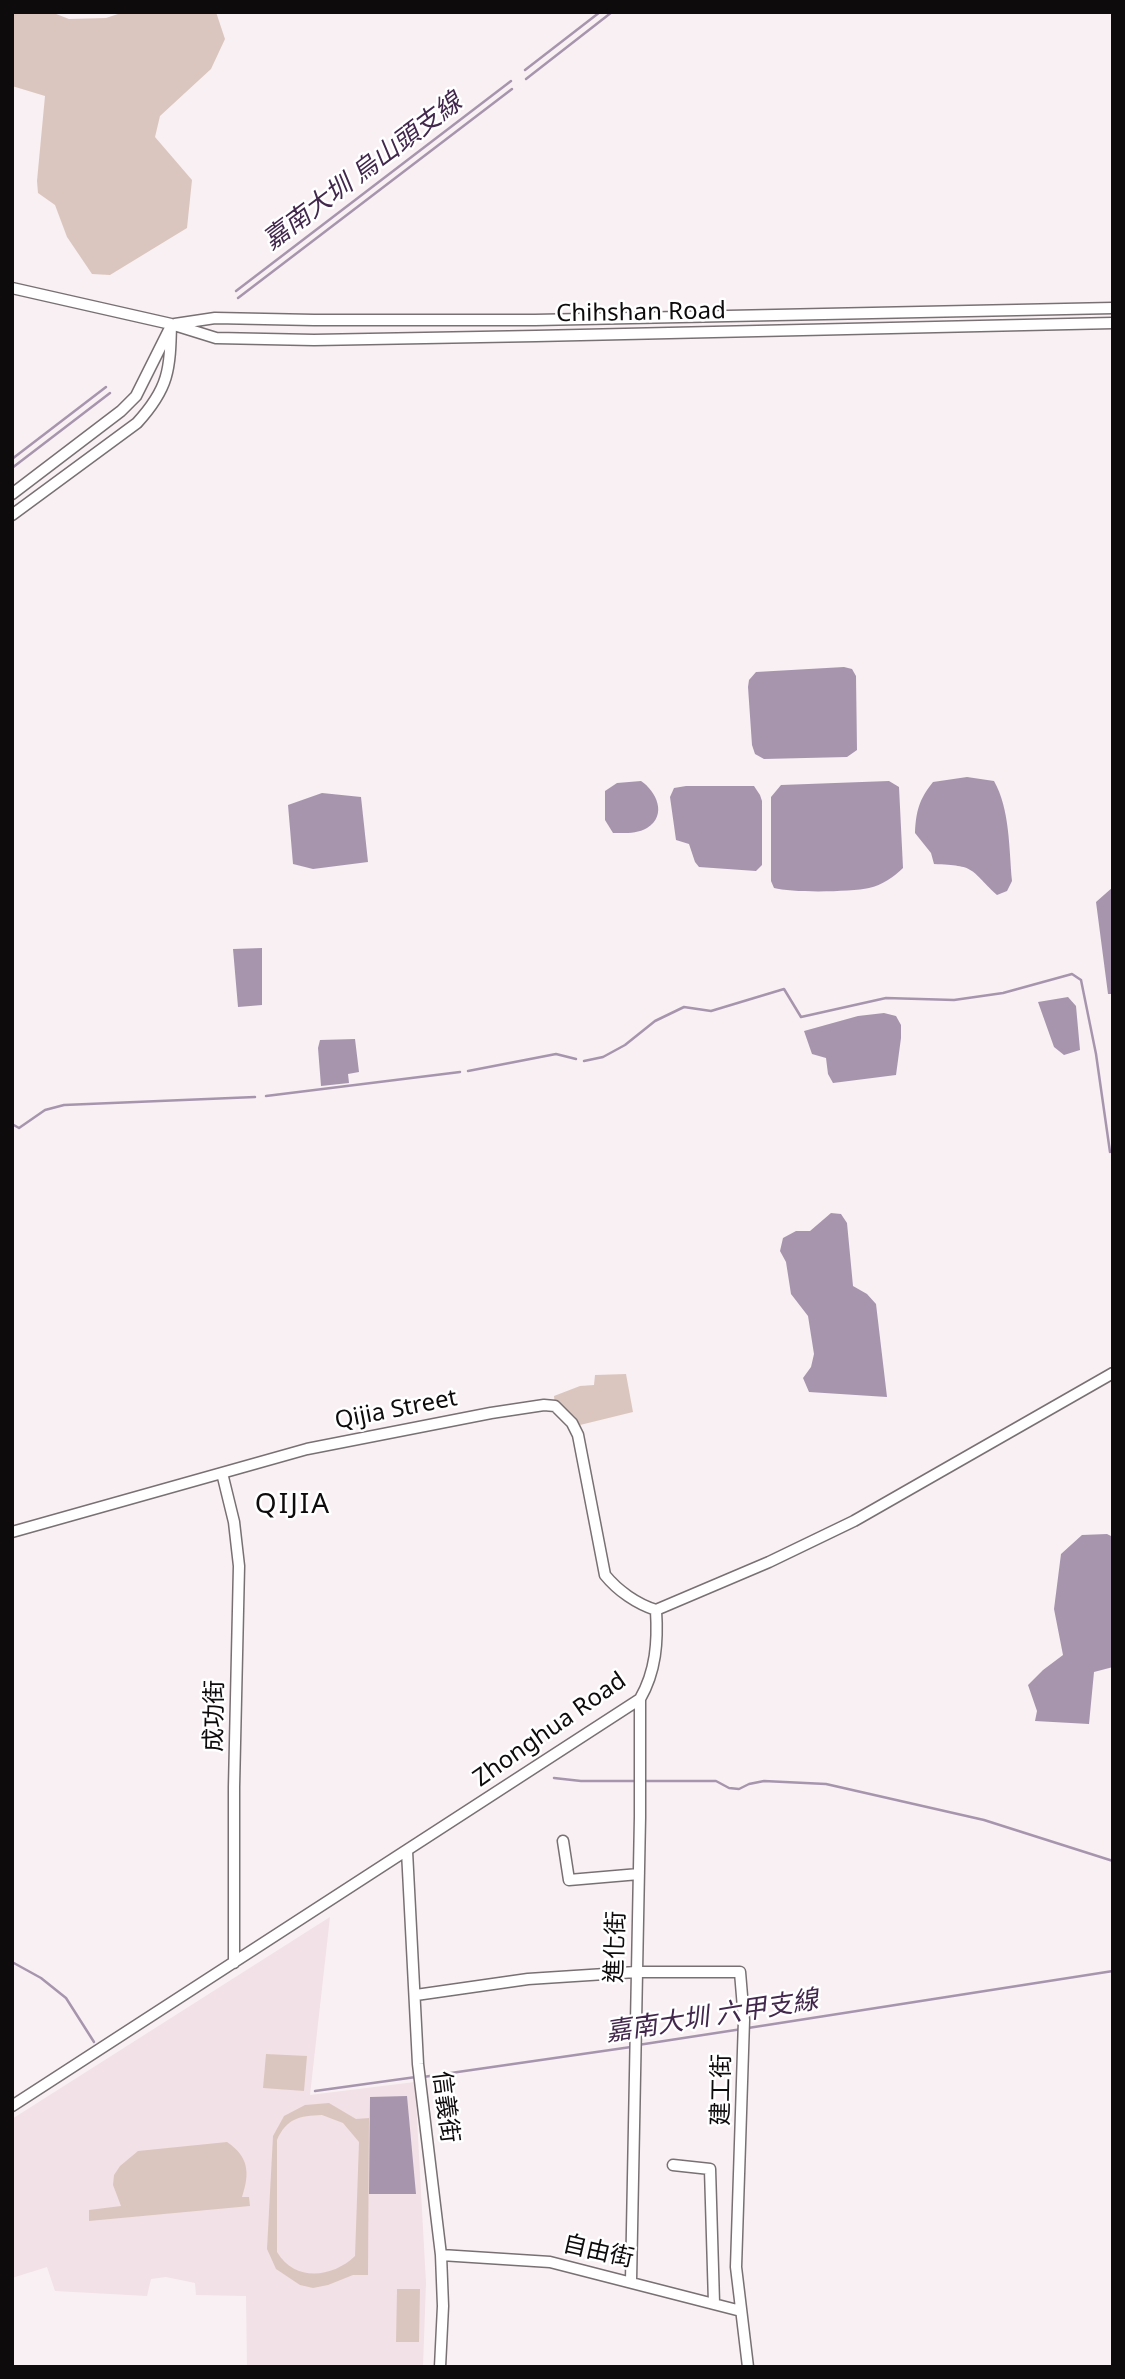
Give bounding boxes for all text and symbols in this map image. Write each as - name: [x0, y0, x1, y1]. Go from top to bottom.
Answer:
- water label: 嘉南大圳 烏山頭支線: [257, 87, 469, 257]
- street label: Chihshan Road: [556, 297, 726, 329]
- street label: Qijia Street: [332, 1384, 460, 1436]
- district label: QIJIA: [255, 1488, 331, 1522]
- street label: Zhonghua Road: [468, 1667, 632, 1793]
- street label: 成功街: [200, 1680, 230, 1752]
- street label: 進化街: [600, 1911, 632, 1983]
- water label: 嘉南大圳 六甲支線: [604, 1985, 820, 2049]
- street label: 建工街: [707, 2054, 737, 2126]
- street label: 信義街: [426, 2070, 464, 2144]
- street label: 自由街: [560, 2230, 636, 2274]

